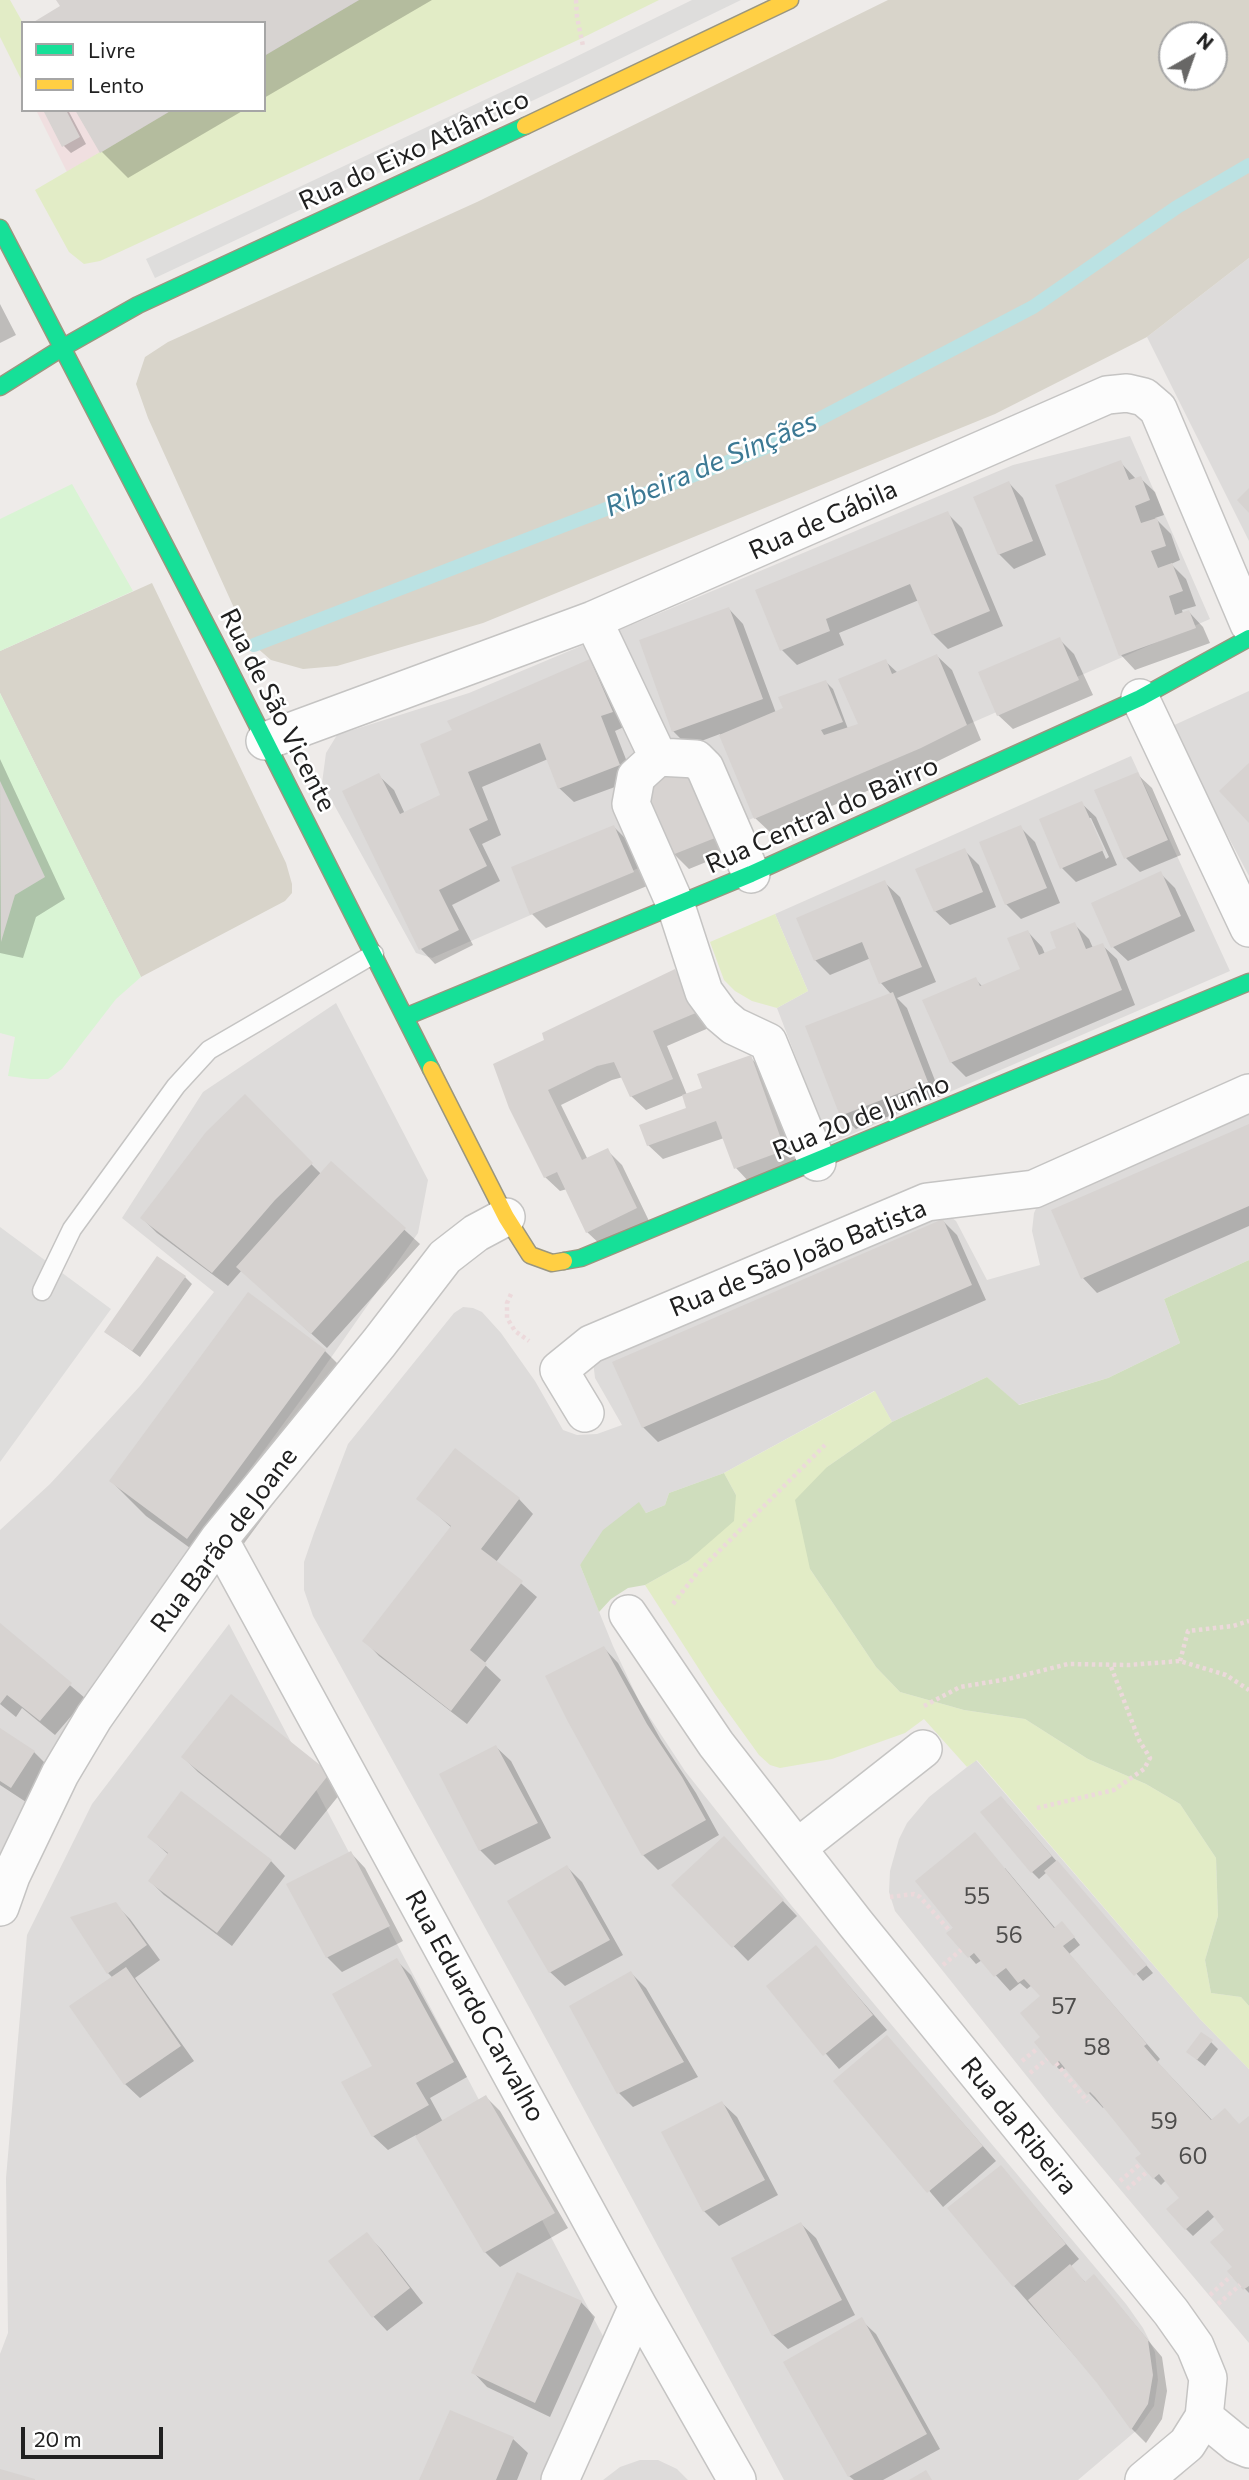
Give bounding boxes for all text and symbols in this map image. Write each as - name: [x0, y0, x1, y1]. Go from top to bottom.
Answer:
- legend: [21, 21, 266, 112]
- north arrow: [1158, 21, 1228, 91]
- text: N: [1193, 28, 1218, 54]
- text: Livre: [88, 37, 135, 62]
- text: Lento: [88, 72, 144, 97]
- street label: Rua do Eixo Atlântico: [294, 83, 534, 217]
- water label: Ribeira de Sinçães: [600, 404, 822, 524]
- street label: Rua de Gábila: [744, 473, 902, 567]
- street label: Rua de São Vicente: [213, 603, 343, 817]
- street label: Rua Central do Bairro: [701, 750, 943, 880]
- street label: Rua 20 de Junho: [768, 1067, 954, 1167]
- street label: Rua de São João Batista: [665, 1192, 931, 1324]
- street label: Rua Barão de Joane: [144, 1441, 304, 1639]
- house number: 55: [964, 1882, 990, 1910]
- street label: Rua Eduardo Carvalho: [398, 1885, 552, 2127]
- house number: 56: [995, 1921, 1023, 1949]
- house number: 57: [1051, 1992, 1077, 2020]
- house number: 58: [1083, 2033, 1111, 2061]
- street label: Rua da Ribeira: [954, 2051, 1084, 2201]
- house number: 59: [1150, 2107, 1178, 2135]
- house number: 60: [1179, 2142, 1207, 2170]
- scale bar: [24, 2414, 166, 2458]
- text: 20 m: [34, 2426, 82, 2451]

